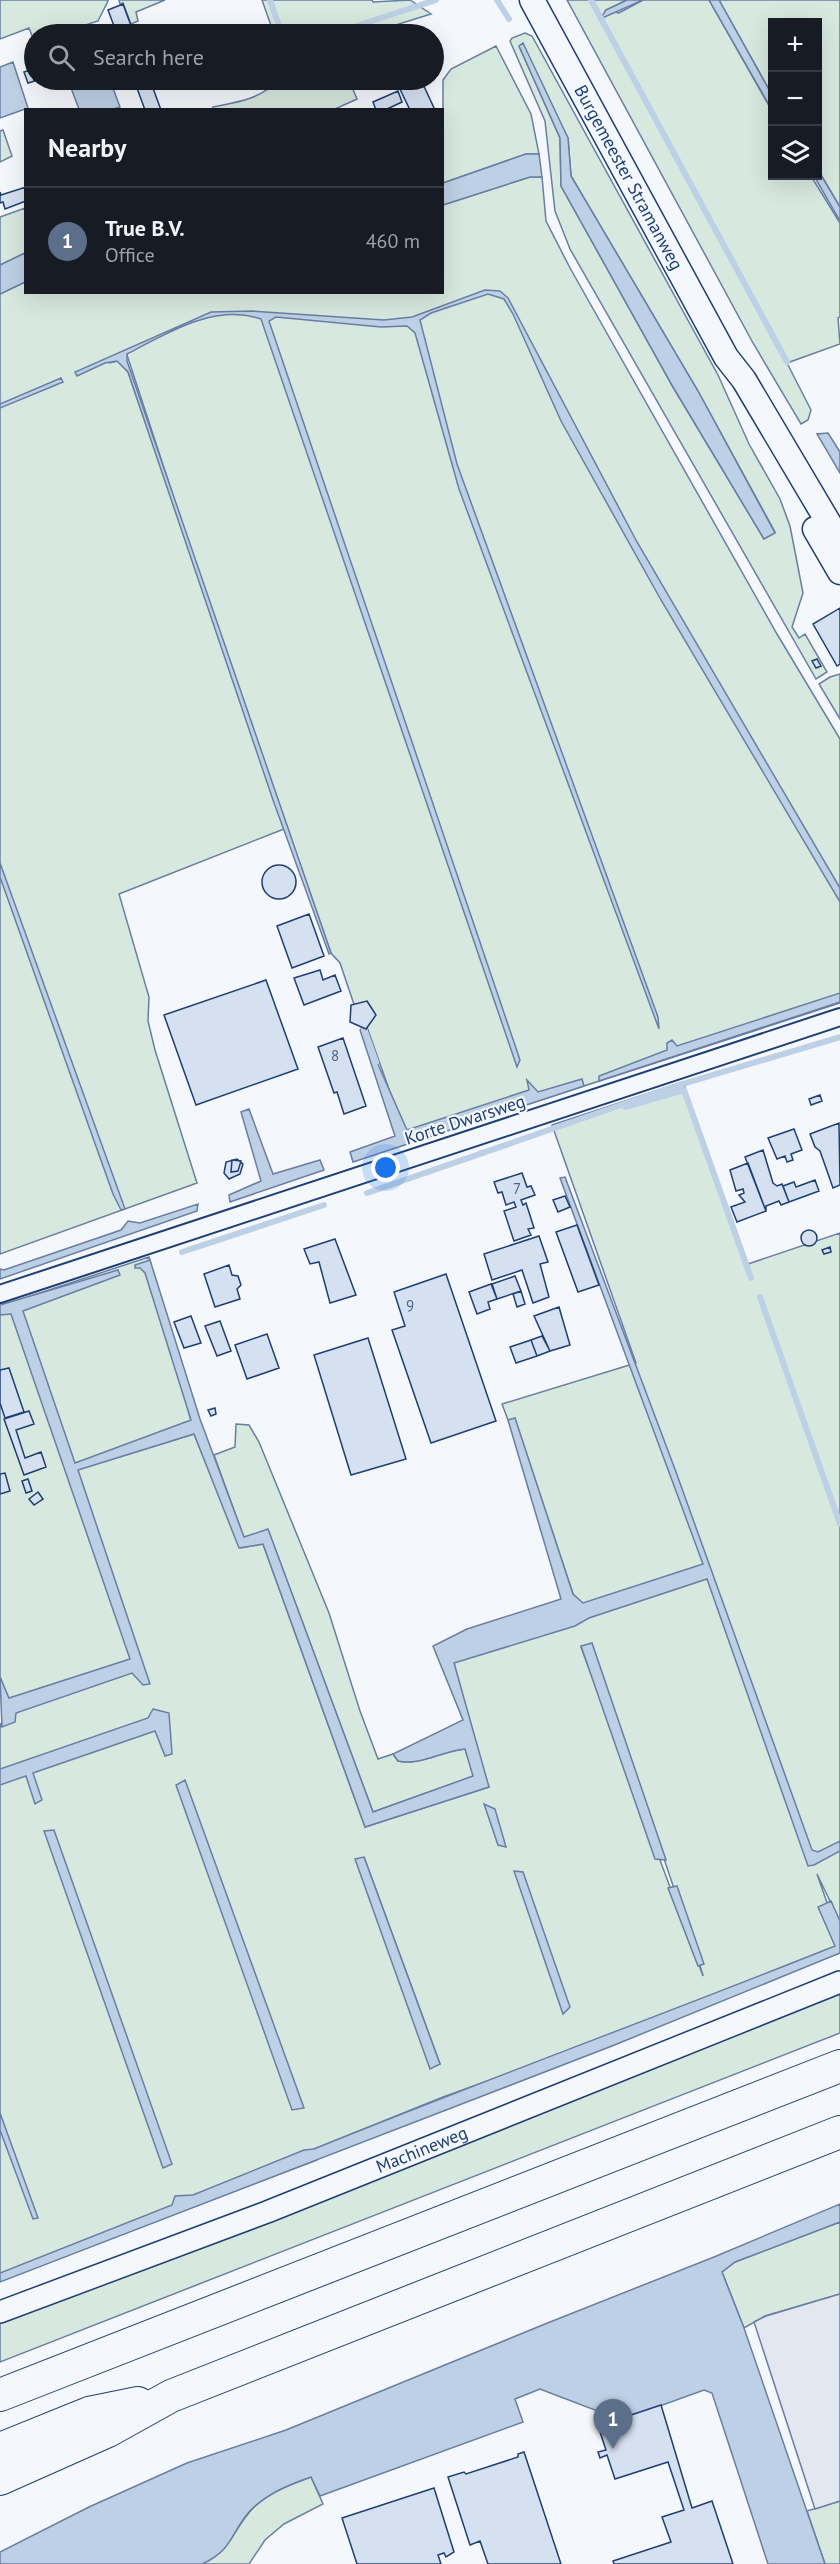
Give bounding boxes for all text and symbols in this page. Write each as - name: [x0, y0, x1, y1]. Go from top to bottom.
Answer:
- map controls: [768, 18, 822, 180]
- button: +: [768, 18, 822, 72]
- search box: [24, 24, 444, 90]
- icon: search: [45, 41, 78, 74]
- text: Search here: [93, 43, 204, 71]
- button: −: [768, 72, 822, 126]
- street label: Burgemeester Stramanweg: [569, 81, 688, 274]
- button: layers: [768, 126, 822, 180]
- text: Nearby: [48, 131, 126, 164]
- text: True B.V.: [105, 214, 185, 242]
- text: 1: [62, 228, 73, 254]
- text: 460 m: [366, 228, 420, 254]
- text: Office: [105, 242, 155, 268]
- house number: 8: [331, 1046, 339, 1065]
- street label: Korte Dwarsweg: [402, 1089, 528, 1150]
- your location: [371, 1153, 400, 1182]
- house number: 7: [513, 1179, 521, 1198]
- house number: 9: [406, 1296, 414, 1315]
- street label: Machineweg: [373, 2121, 471, 2178]
- pin: 1: [594, 2400, 632, 2449]

